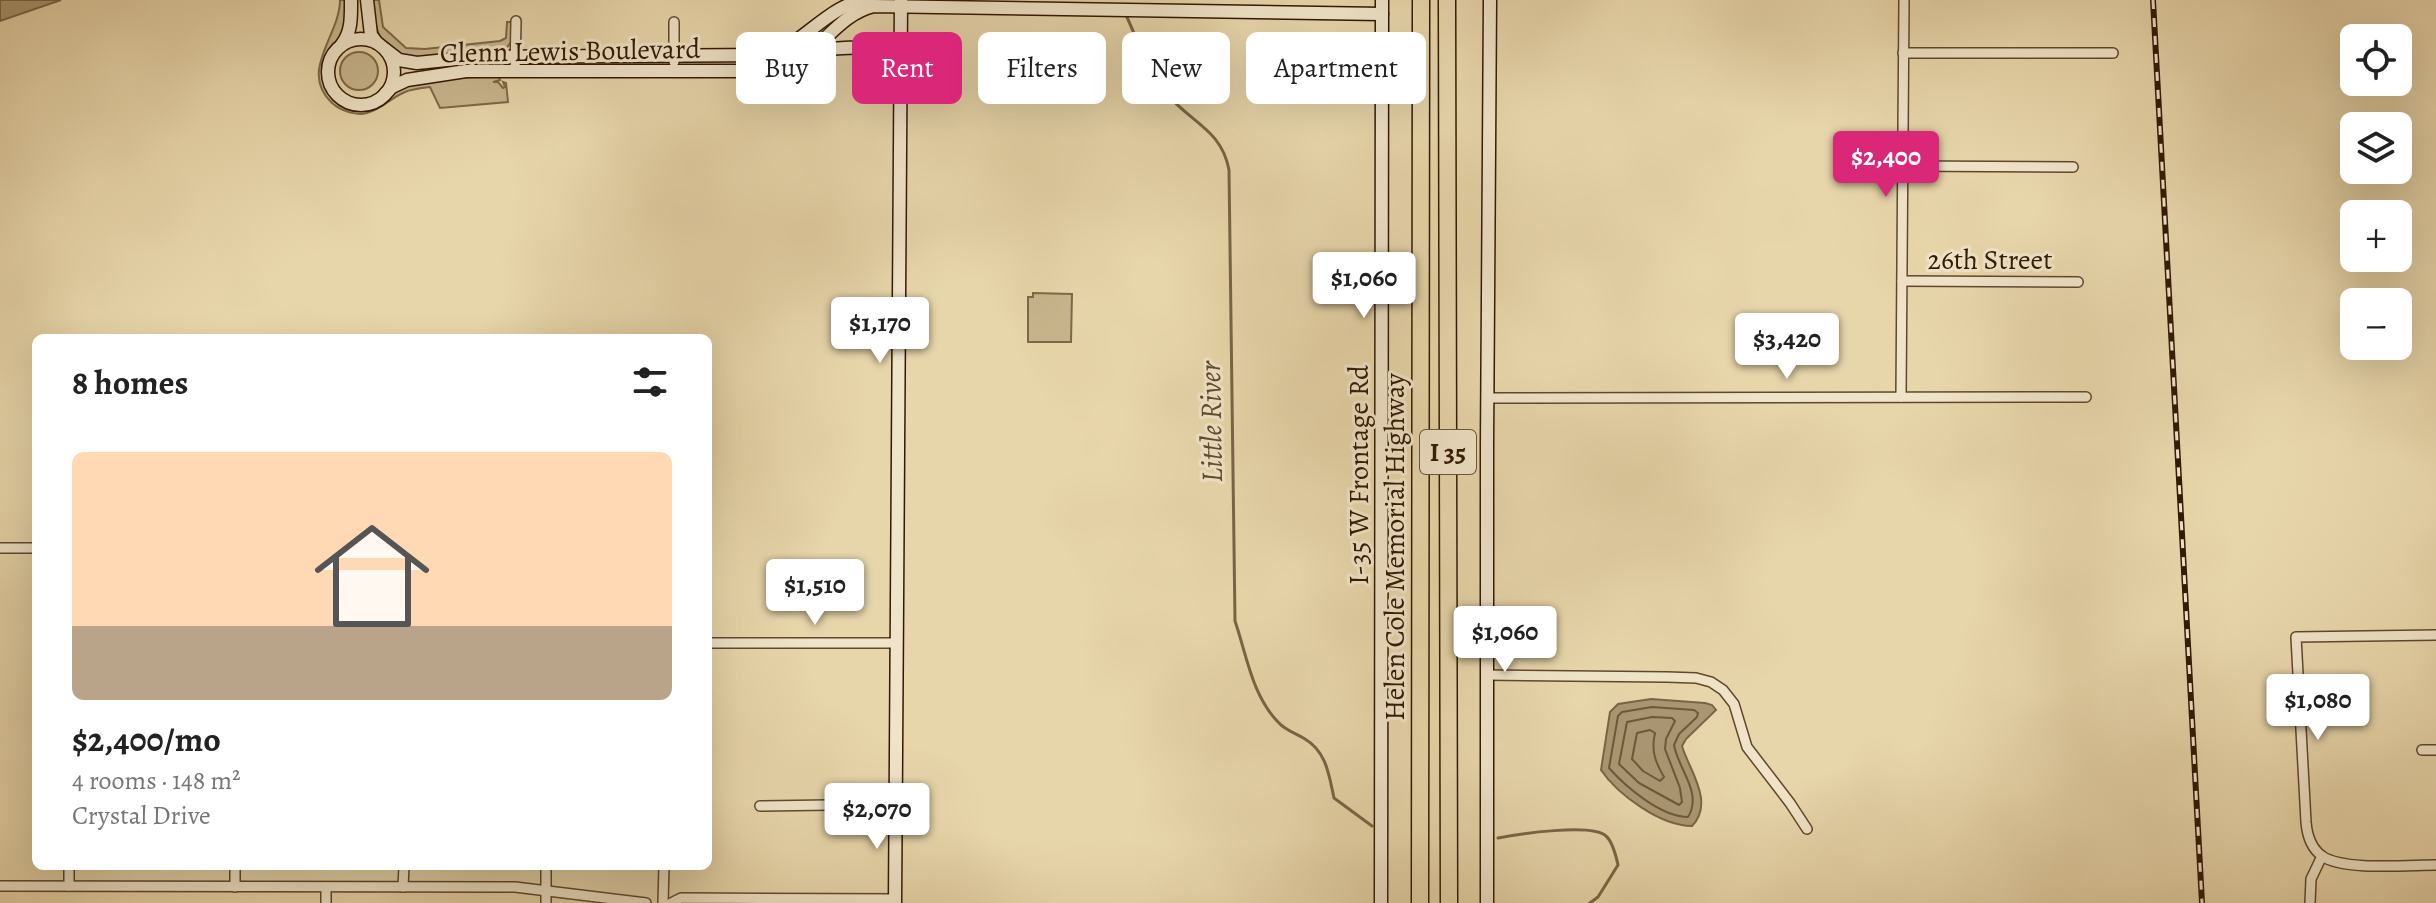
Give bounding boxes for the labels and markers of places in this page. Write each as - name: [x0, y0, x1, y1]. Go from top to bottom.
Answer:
- pin: $2,400: [1821, 131, 1951, 199]
- pin: $1,060: [1299, 252, 1429, 320]
- pin: $1,170: [815, 297, 945, 365]
- pin: $3,420: [1722, 313, 1852, 381]
- pin: $1,510: [750, 559, 880, 627]
- pin: $1,060: [1440, 606, 1570, 674]
- pin: $1,080: [2253, 674, 2383, 742]
- pin: $2,070: [812, 783, 942, 851]

